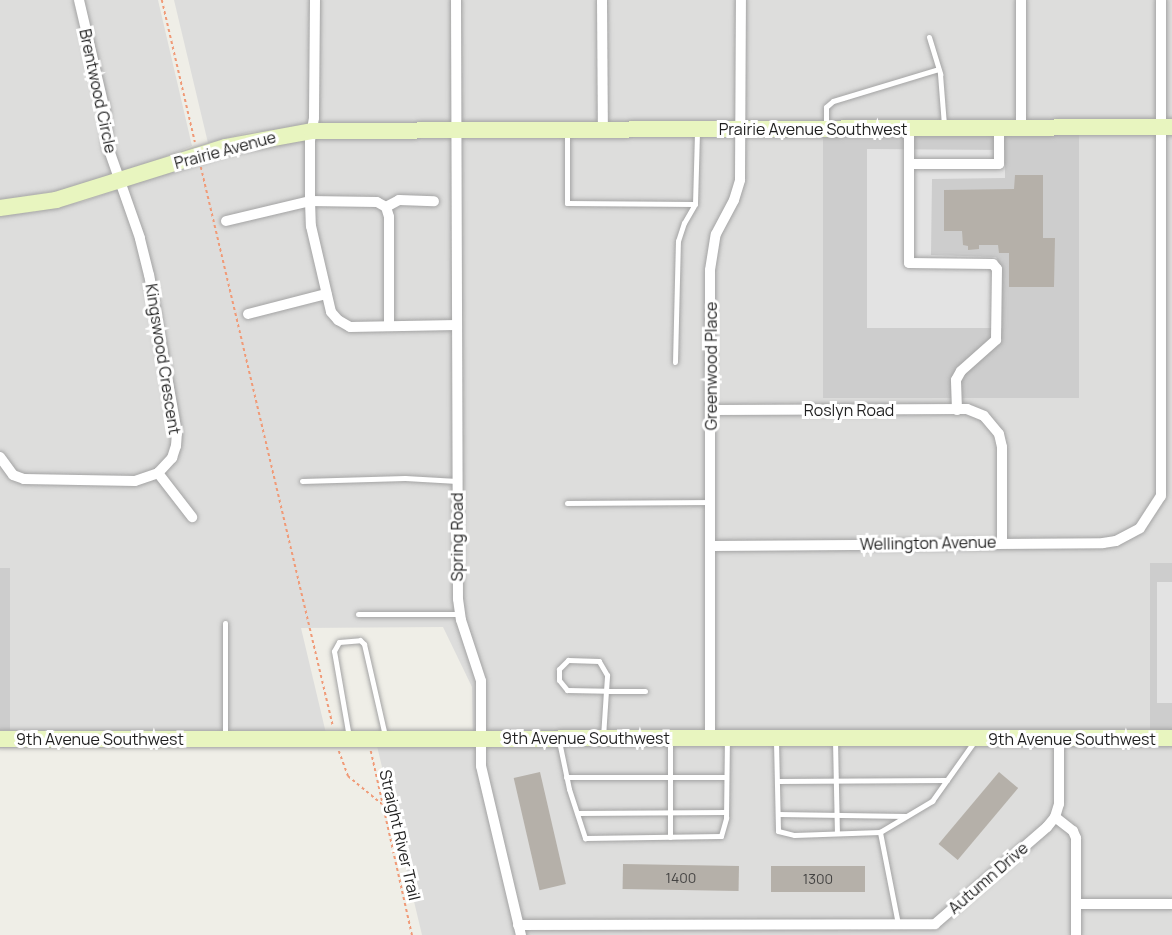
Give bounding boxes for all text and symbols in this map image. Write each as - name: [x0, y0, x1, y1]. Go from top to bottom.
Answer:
- street label: Brentwood Circle: [75, 27, 121, 155]
- street label: Prairie Avenue Southwest: [719, 119, 907, 139]
- street label: Prairie Avenue: [172, 127, 278, 173]
- street label: Kingswood Crescent: [142, 282, 184, 436]
- street label: Greenwood Place: [701, 302, 721, 430]
- street label: Roslyn Road: [804, 400, 894, 420]
- street label: Spring Road: [447, 493, 467, 581]
- street label: Wellington Avenue: [860, 532, 996, 554]
- street label: 9th Avenue Southwest: [502, 728, 670, 748]
- street label: 9th Avenue Southwest: [16, 729, 184, 749]
- street label: 9th Avenue Southwest: [988, 729, 1156, 749]
- street label: Straight River Trail: [376, 768, 424, 902]
- street label: Autumn Drive: [944, 838, 1032, 918]
- house number: 1400: [666, 870, 696, 886]
- house number: 1300: [803, 871, 833, 887]

